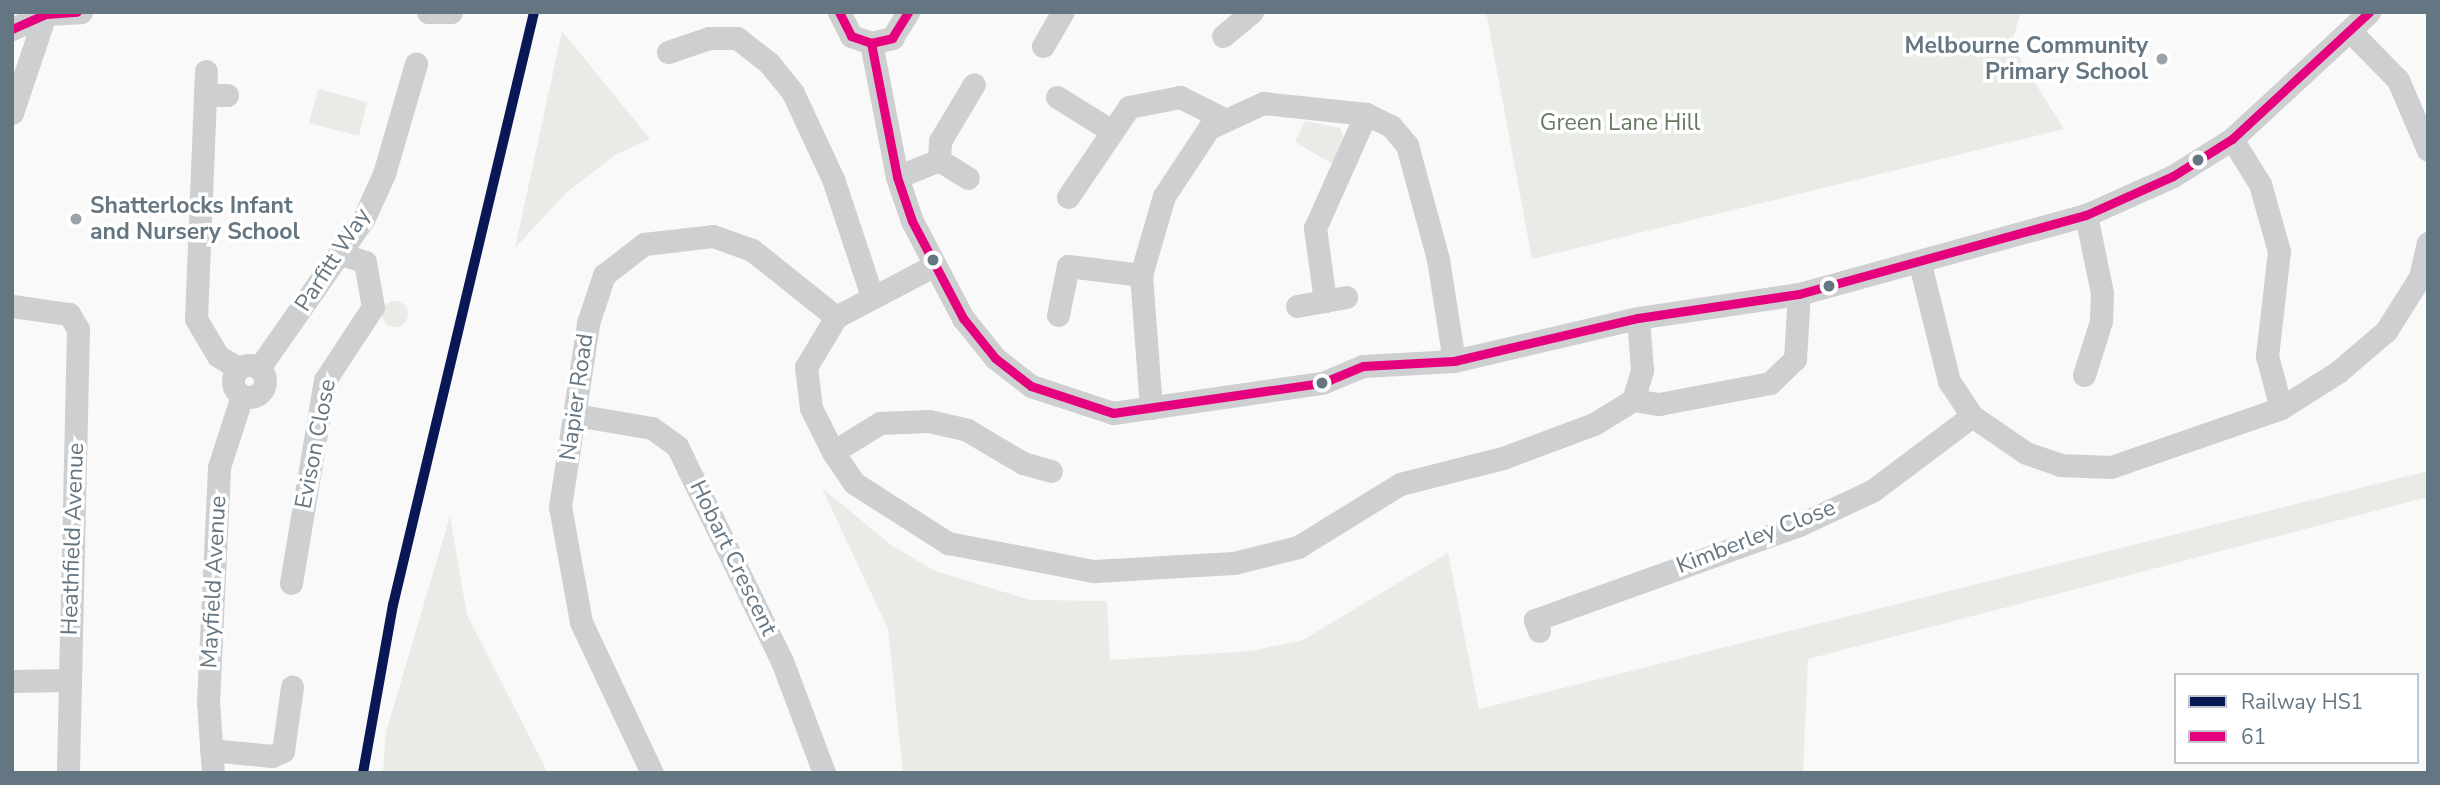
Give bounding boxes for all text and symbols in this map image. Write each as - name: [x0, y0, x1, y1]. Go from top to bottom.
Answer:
- place label: Melbourne Community Primary School: [1905, 32, 2148, 86]
- marker: Melbourne Community Primary School: [2154, 51, 2170, 67]
- park label: Green Lane Hill: [1540, 109, 1700, 137]
- unlabelled marker: [2191, 153, 2205, 167]
- place label: Shatterlocks Infant and Nursery School: [90, 192, 300, 246]
- street label: Parfitt Way: [289, 203, 377, 317]
- marker: Shatterlocks Infant and Nursery School: [68, 211, 84, 227]
- unlabelled marker: [926, 253, 940, 267]
- unlabelled marker: [1822, 279, 1836, 293]
- street label: Napier Road: [554, 332, 600, 462]
- unlabelled marker: [1315, 376, 1329, 390]
- street label: Evison Close: [290, 377, 342, 511]
- street label: Heathfield Avenue: [56, 442, 90, 636]
- street label: Hobart Crescent: [683, 476, 783, 640]
- street label: Kimberley Close: [1673, 494, 1839, 580]
- street label: Mayfield Avenue: [196, 495, 232, 669]
- legend: [2174, 673, 2419, 764]
- text: Railway HS1: [2241, 688, 2363, 716]
- text: 61: [2241, 723, 2266, 751]

